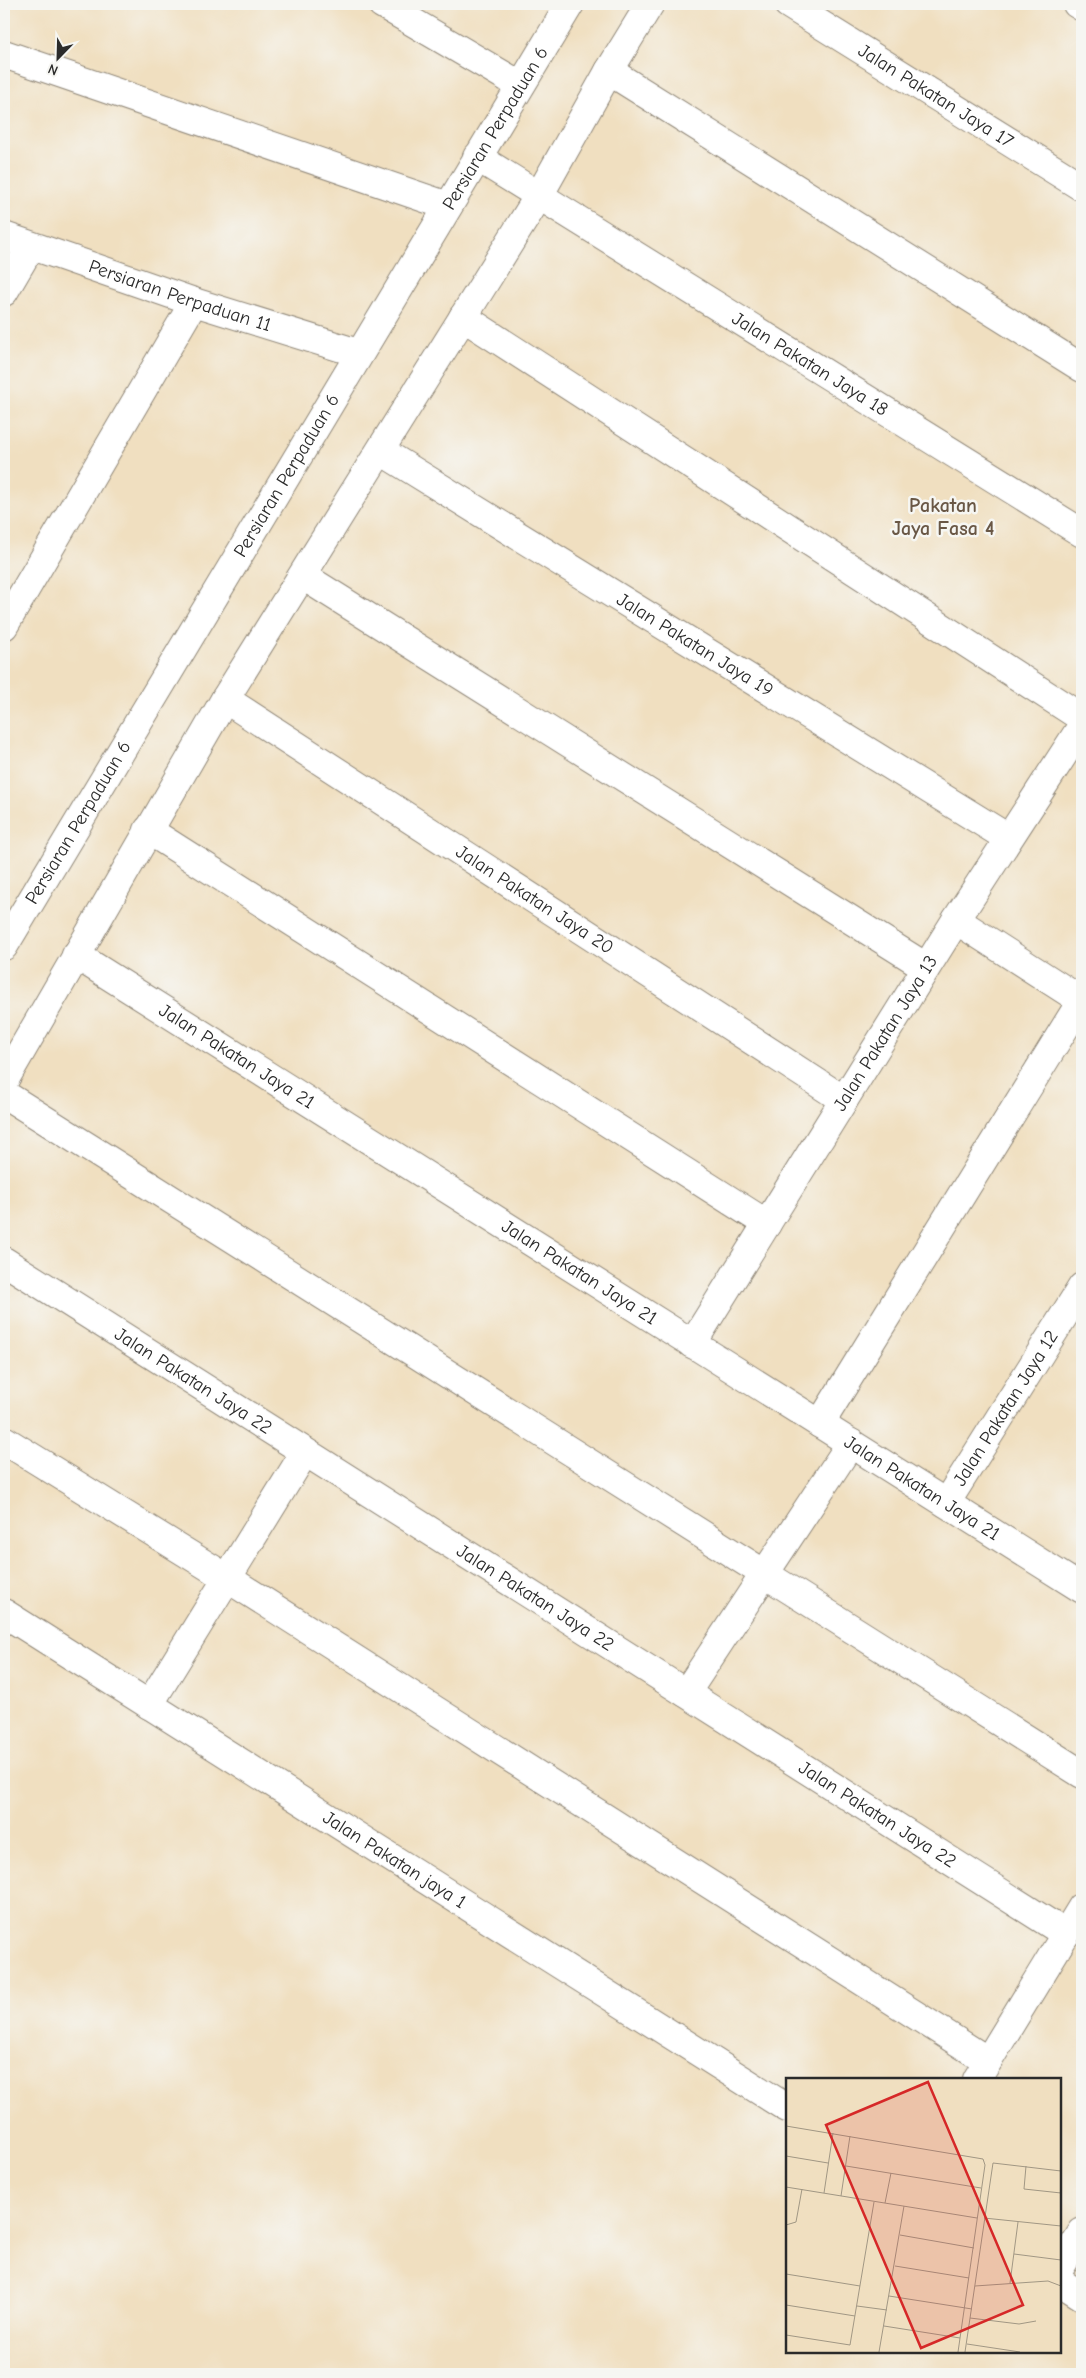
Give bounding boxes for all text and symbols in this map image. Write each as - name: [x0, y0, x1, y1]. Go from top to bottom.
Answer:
- north arrow: [32, 32, 82, 82]
- street label: Jalan Pakatan Jaya 17: [854, 39, 1017, 152]
- street label: Persiaran Perpaduan 6: [438, 43, 553, 214]
- text: N: [46, 60, 61, 79]
- street label: Persiaran Perpaduan 11: [86, 255, 274, 336]
- street label: Jalan Pakatan Jaya 18: [728, 307, 892, 421]
- street label: Persiaran Perpaduan 6: [229, 390, 344, 561]
- district label: Pakatan Jaya Fasa 4: [892, 494, 994, 540]
- street label: Jalan Pakatan Jaya 19: [613, 588, 777, 701]
- street label: Persiaran Perpaduan 6: [21, 737, 136, 908]
- street label: Jalan Pakatan Jaya 20: [452, 840, 618, 959]
- street label: Jalan Pakatan Jaya 13: [829, 951, 942, 1115]
- street label: Jalan Pakatan Jaya 21: [155, 999, 319, 1113]
- street label: Jalan Pakatan Jaya 21: [498, 1215, 661, 1329]
- street label: Jalan Pakatan Jaya 22: [110, 1323, 276, 1439]
- street label: Jalan Pakatan Jaya 12: [949, 1326, 1063, 1490]
- street label: Jalan Pakatan Jaya 21: [840, 1431, 1004, 1545]
- street label: Jalan Pakatan Jaya 22: [453, 1540, 618, 1656]
- street label: Jalan Pakatan Jaya 22: [795, 1756, 960, 1872]
- street label: Jalan Pakatan jaya 1: [319, 1806, 470, 1913]
- inset map: [786, 2078, 1061, 2353]

